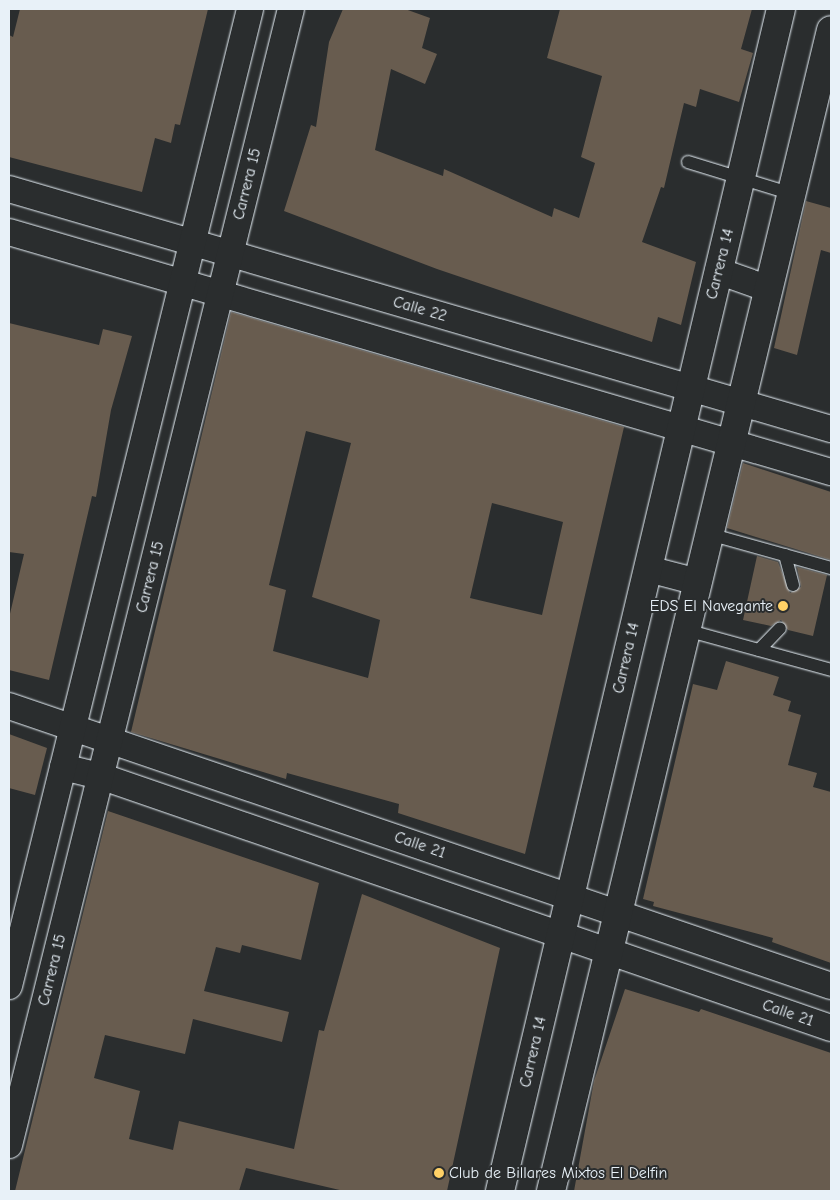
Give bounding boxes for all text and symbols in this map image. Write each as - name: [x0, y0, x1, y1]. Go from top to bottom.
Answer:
- street label: Carrera 15: [229, 146, 265, 222]
- street label: Carrera 14: [702, 227, 738, 301]
- street label: Calle 22: [391, 292, 449, 326]
- street label: Carrera 15: [132, 539, 168, 615]
- place label: EDS El Navegante: [650, 596, 773, 616]
- marker: EDS El Navegante: [777, 600, 789, 612]
- street label: Carrera 14: [609, 621, 643, 695]
- street label: Calle 21: [392, 827, 448, 863]
- street label: Carrera 15: [34, 932, 70, 1008]
- street label: Calle 21: [760, 995, 816, 1031]
- street label: Carrera 14: [516, 1015, 550, 1089]
- place label: Club de Billares Mixtos El Delfin: [449, 1163, 667, 1183]
- marker: Club de Billares Mixtos El Delfin: [433, 1167, 445, 1179]

